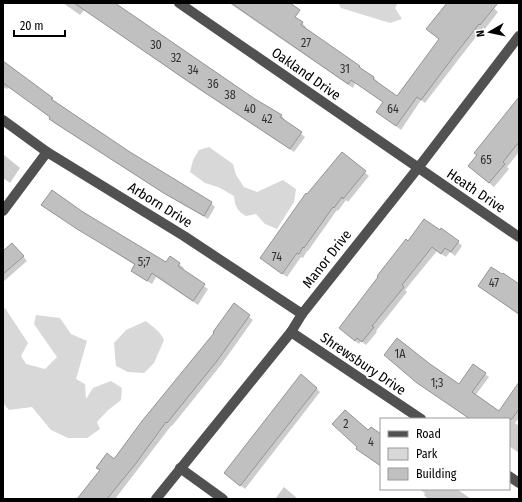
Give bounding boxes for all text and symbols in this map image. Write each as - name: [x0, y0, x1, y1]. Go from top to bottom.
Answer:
- scale bar: [14, 12, 65, 38]
- north arrow: [470, 12, 510, 52]
- text: 20 m: [20, 19, 44, 33]
- text: N: [474, 29, 488, 38]
- house number: 27: [301, 36, 311, 50]
- house number: 30: [150, 38, 162, 52]
- street label: Oakland Drive: [268, 44, 344, 104]
- house number: 32: [171, 51, 181, 65]
- house number: 31: [340, 62, 350, 76]
- house number: 34: [187, 63, 199, 77]
- house number: 36: [207, 77, 219, 91]
- house number: 38: [224, 88, 236, 102]
- house number: 40: [244, 102, 256, 116]
- house number: 64: [387, 102, 399, 116]
- house number: 42: [262, 112, 272, 126]
- house number: 65: [480, 153, 492, 167]
- street label: Heath Drive: [443, 165, 509, 217]
- street label: Arborn Drive: [125, 179, 195, 231]
- street label: Manor Drive: [299, 226, 355, 292]
- house number: 74: [272, 250, 282, 264]
- house number: 5;7: [138, 255, 150, 269]
- house number: 47: [489, 276, 499, 290]
- street label: Shrewsbury Drive: [317, 329, 409, 399]
- house number: 1A: [395, 347, 406, 361]
- house number: 1;3: [431, 376, 443, 390]
- house number: 2: [343, 417, 349, 431]
- legend: [380, 418, 510, 490]
- text: Road: [416, 427, 441, 441]
- house number: 4: [368, 435, 374, 449]
- text: Park: [416, 447, 438, 461]
- text: Building: [416, 467, 457, 481]

